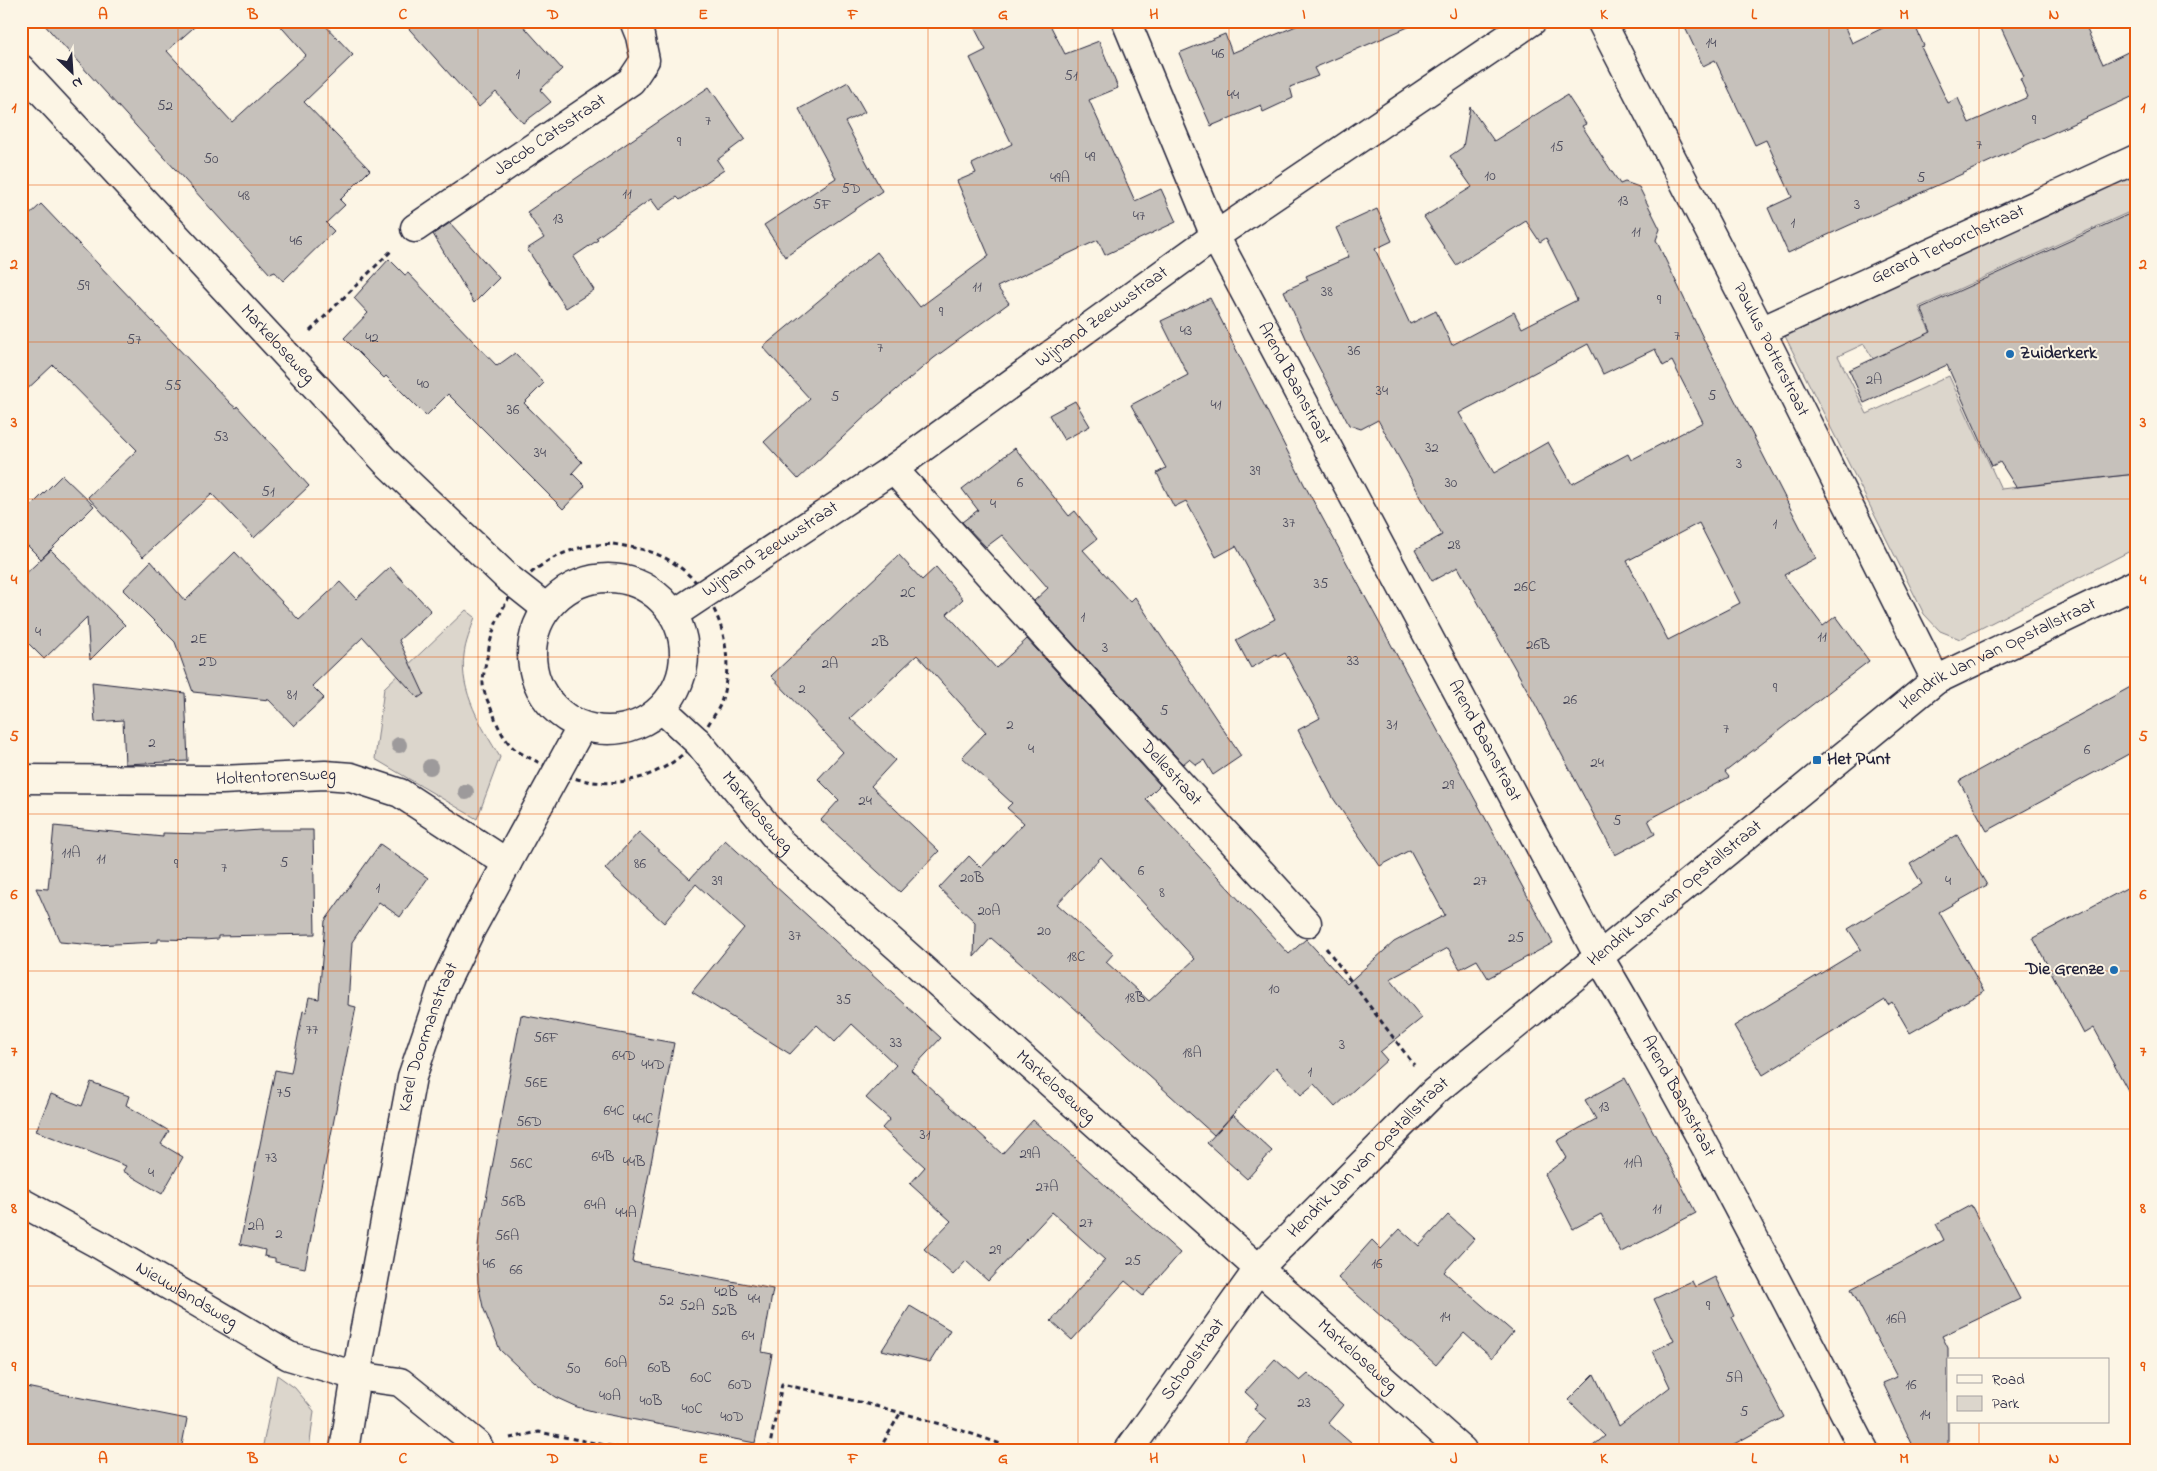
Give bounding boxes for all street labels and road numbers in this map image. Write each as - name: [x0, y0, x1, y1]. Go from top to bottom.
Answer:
- street label: Jacob Catsstraat: [489, 88, 612, 183]
- street label: Gerard Terborchstraat: [1867, 199, 2029, 292]
- street label: Wijnand Zeeuwstraat: [1030, 261, 1174, 375]
- street label: Paulus Potterstraat: [1725, 278, 1815, 422]
- street label: Markeloseweg: [233, 299, 320, 391]
- street label: Arend Baanstraat: [1250, 318, 1337, 449]
- street label: Wijnand Zeeuwstraat: [697, 495, 844, 605]
- street label: Hendrik Jan van Opstallstraat: [1894, 592, 2101, 717]
- street label: Arend Baanstraat: [1441, 675, 1527, 807]
- street label: Dellestraat: [1133, 734, 1208, 812]
- street label: Holtentorensweg: [216, 762, 337, 793]
- street label: Markeloseweg: [715, 766, 798, 861]
- street label: Hendrik Jan van Opstallstraat: [1582, 814, 1768, 974]
- street label: Karel Doormanstraat: [393, 958, 466, 1114]
- street label: Arend Baanstraat: [1634, 1031, 1722, 1162]
- street label: Markeloseweg: [1009, 1044, 1101, 1131]
- street label: Hendrik Jan van Opstallstraat: [1282, 1071, 1455, 1245]
- street label: Nieuwlandsweg: [130, 1256, 242, 1337]
- street label: Schoolstraat: [1155, 1313, 1232, 1406]
- street label: Markeloseweg: [1311, 1313, 1403, 1400]

